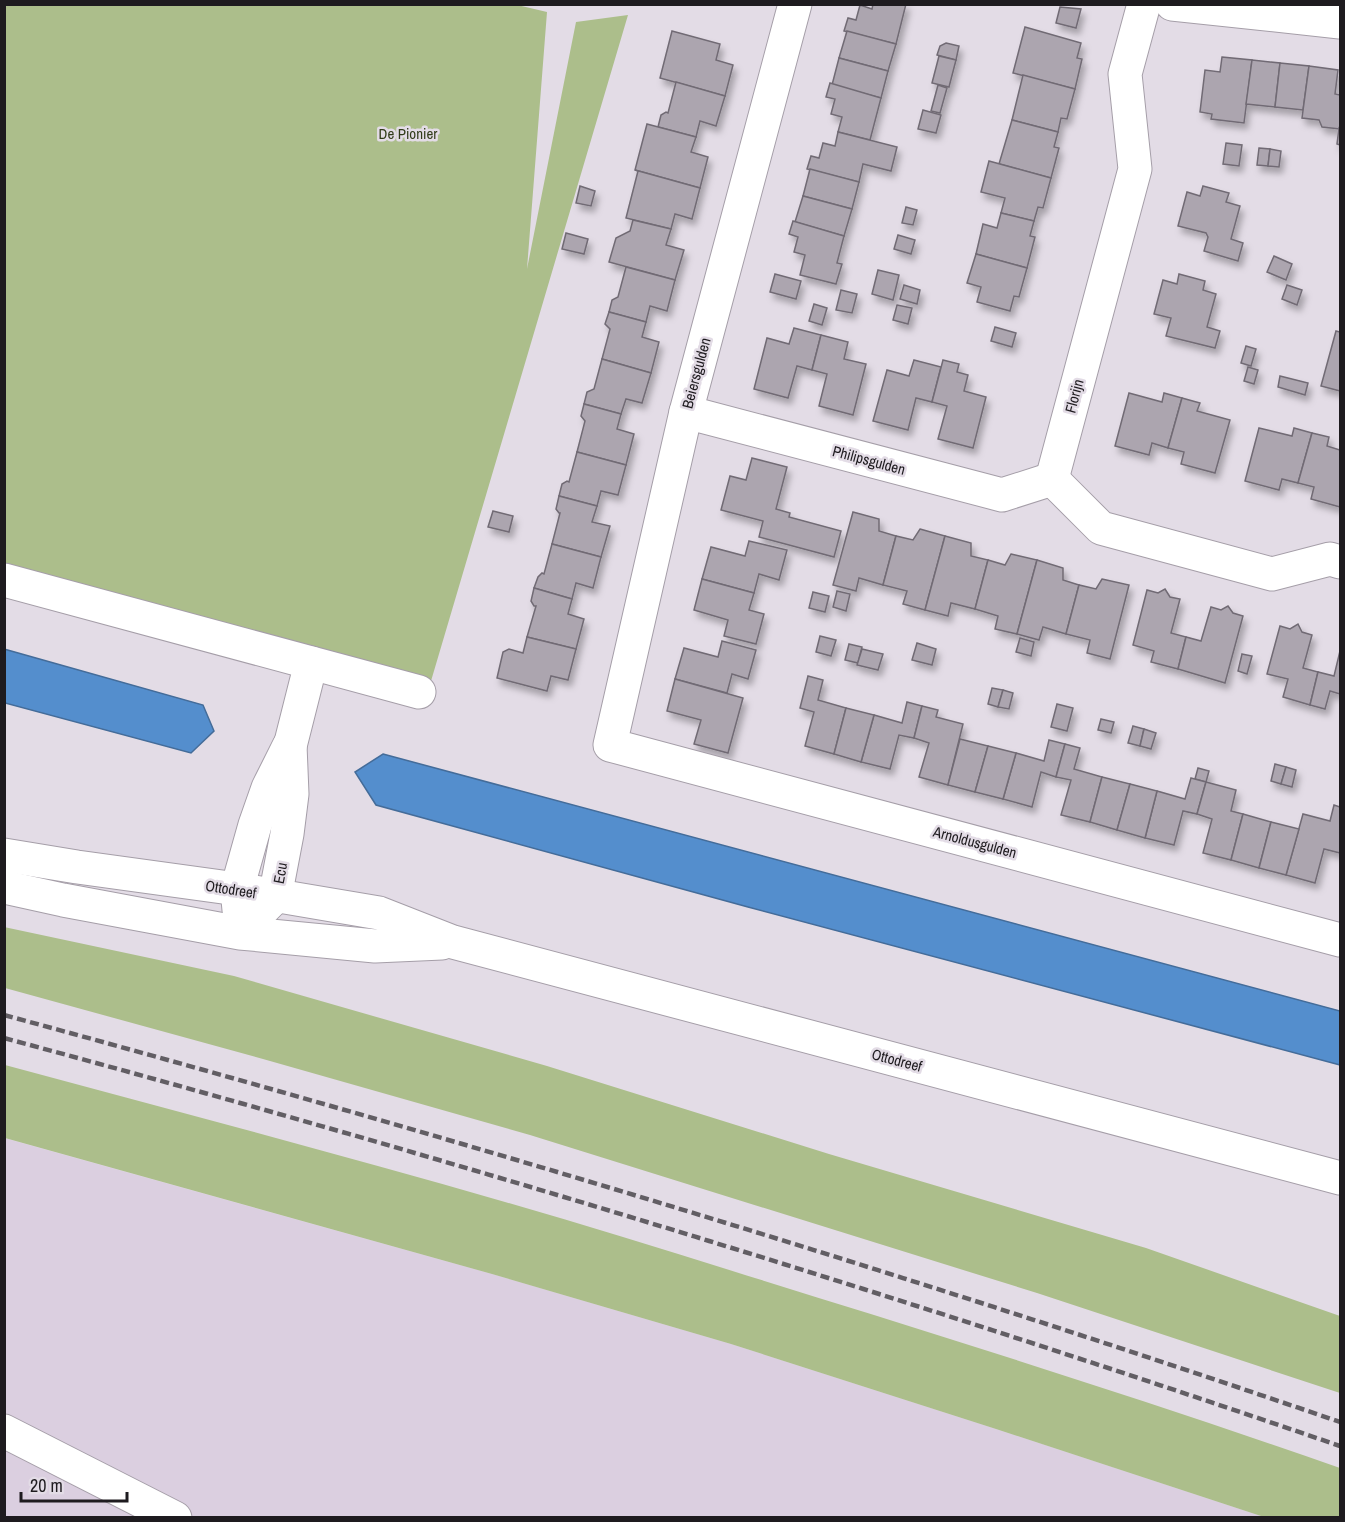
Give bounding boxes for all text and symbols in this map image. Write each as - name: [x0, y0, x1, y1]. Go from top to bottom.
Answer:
- park label: De Pionier: [379, 123, 437, 144]
- street label: Beiersgulden: [676, 335, 716, 411]
- street label: Florijn: [1059, 377, 1089, 415]
- street label: Philipsgulden: [830, 440, 908, 480]
- street label: Arnoldusgulden: [930, 821, 1019, 863]
- street label: Ecu: [268, 861, 292, 885]
- street label: Ottodreef: [204, 875, 259, 903]
- street label: Ottodreef: [870, 1043, 925, 1077]
- scale bar: [21, 1465, 128, 1503]
- text: 20 m: [30, 1473, 63, 1498]

